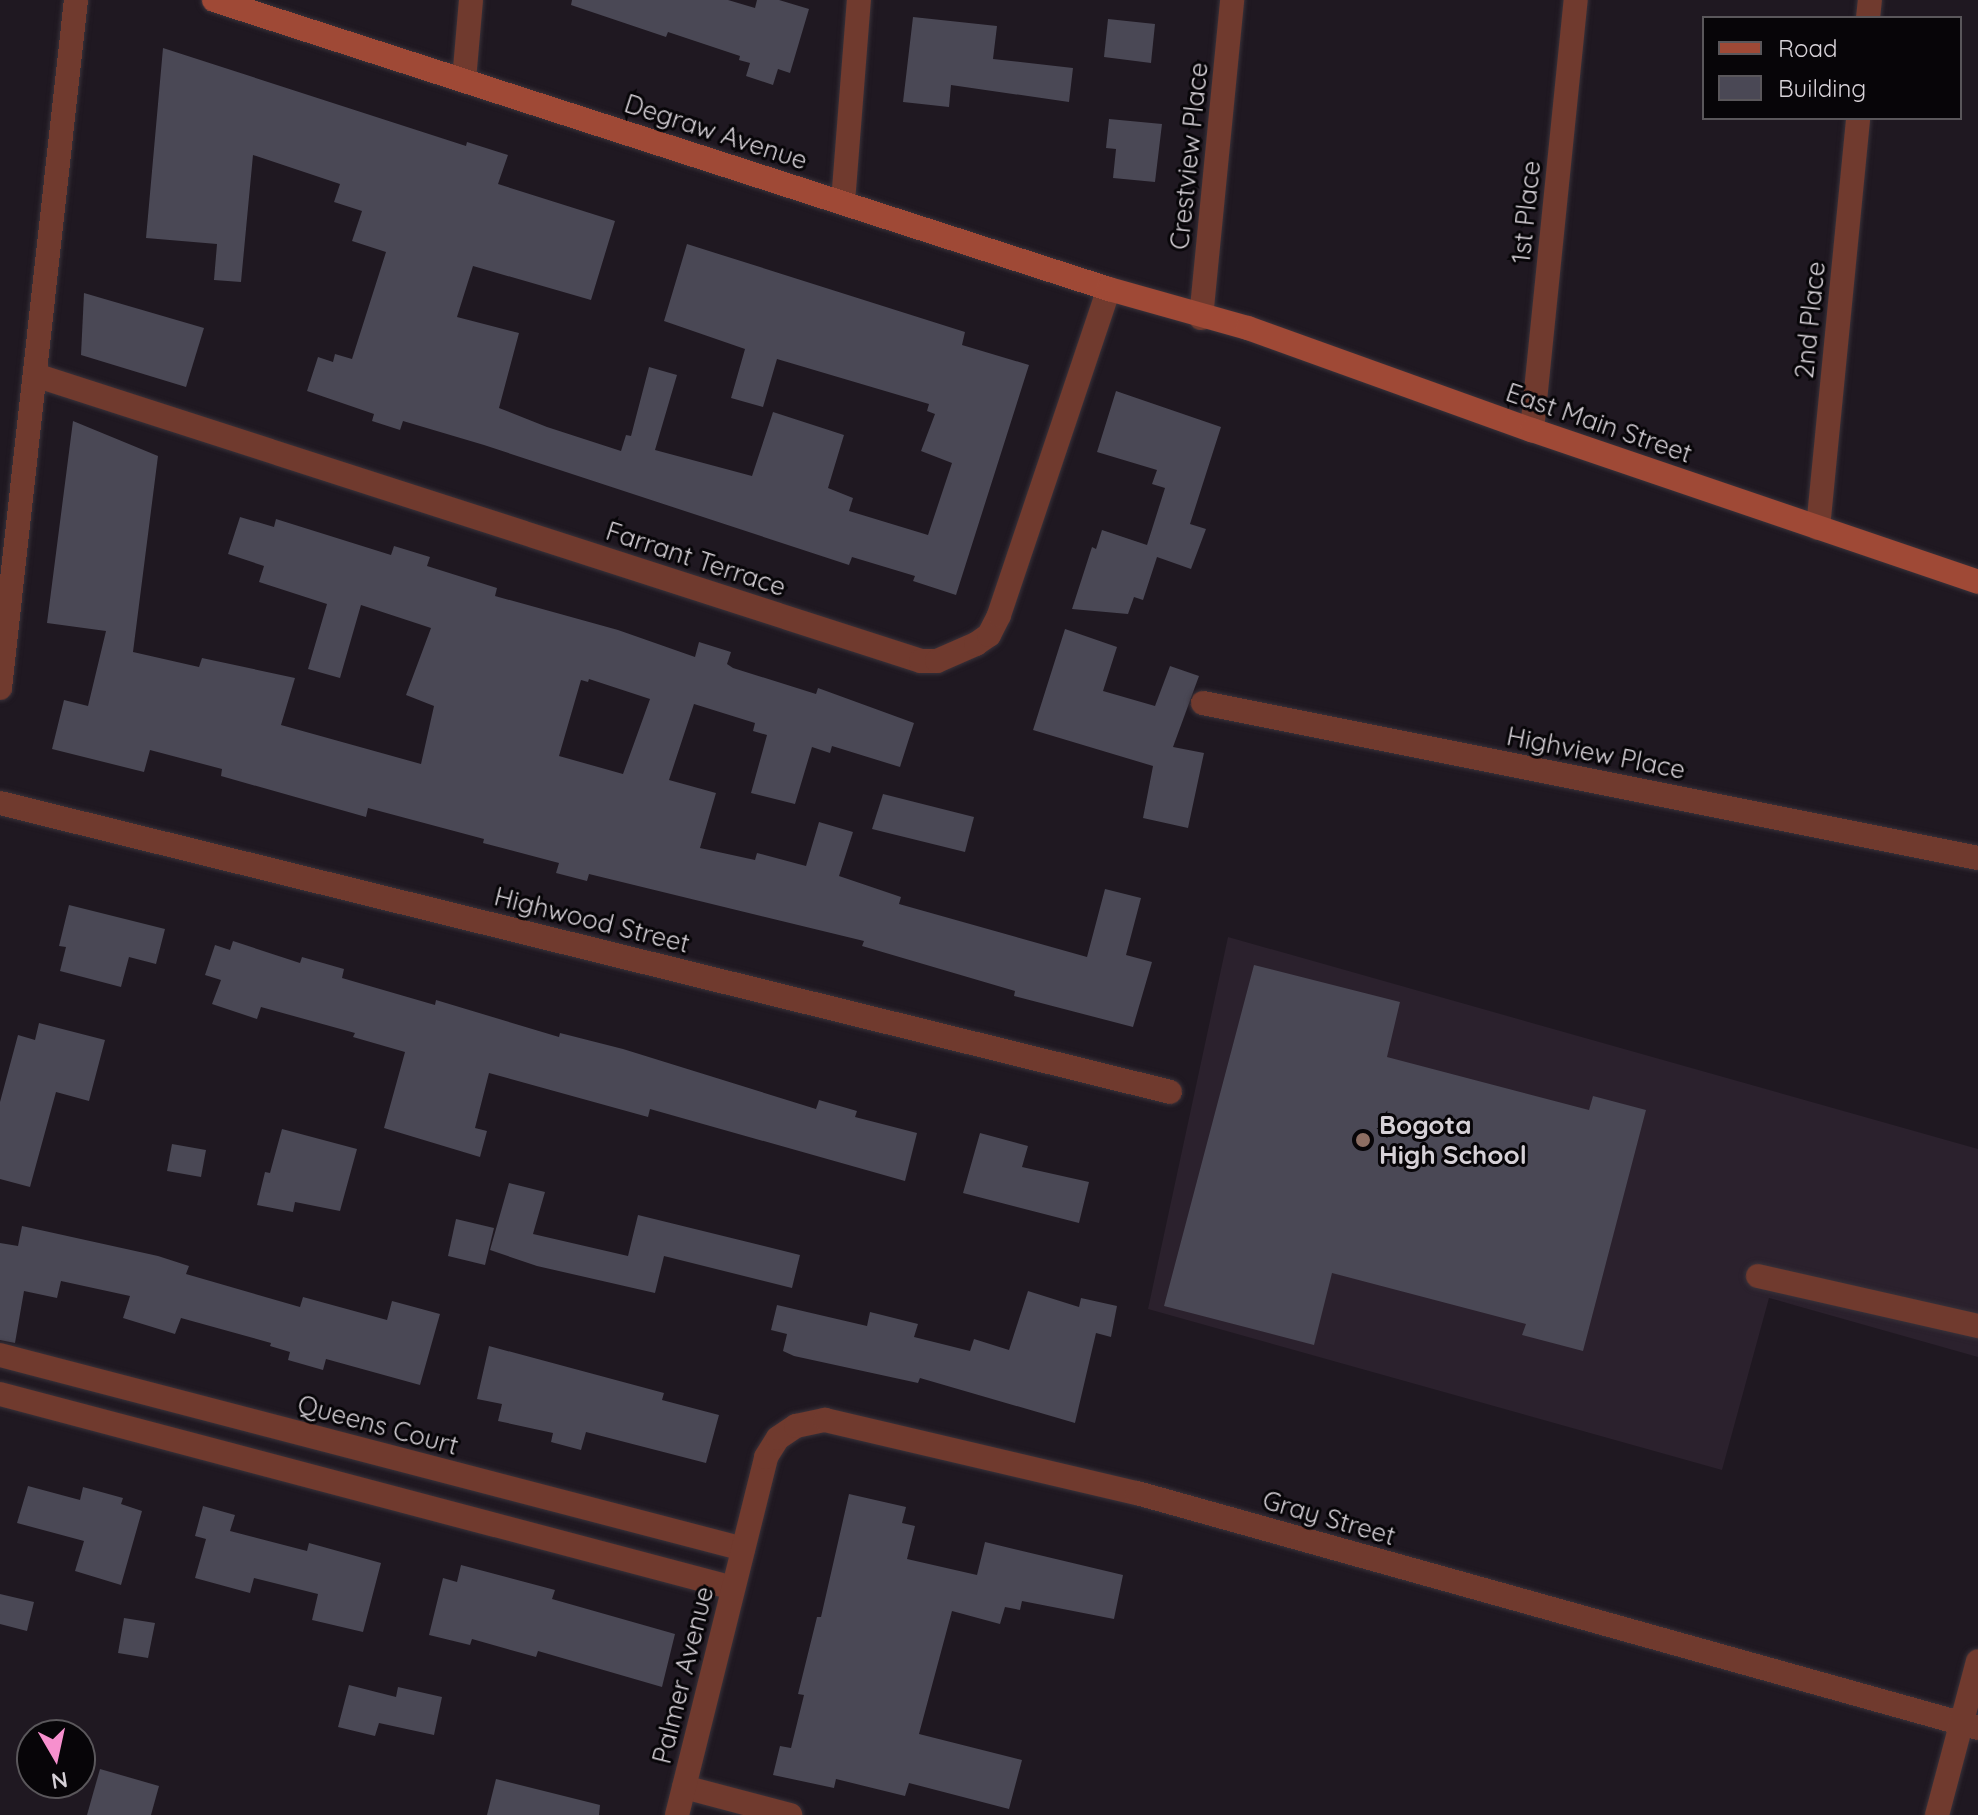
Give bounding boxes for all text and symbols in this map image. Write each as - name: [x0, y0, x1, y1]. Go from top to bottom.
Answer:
- legend: [1702, 16, 1962, 120]
- text: Road: [1778, 33, 1838, 63]
- street label: Crestview Place: [1164, 61, 1214, 251]
- text: Building: [1778, 73, 1866, 103]
- street label: Degraw Avenue: [621, 88, 811, 176]
- street label: 1st Place: [1505, 159, 1547, 265]
- street label: 2nd Place: [1788, 260, 1832, 380]
- street label: East Main Street: [1502, 377, 1696, 469]
- street label: Farrant Terrace: [602, 515, 790, 603]
- street label: Highview Place: [1504, 720, 1688, 786]
- street label: Highwood Street: [491, 881, 693, 959]
- place label: Bogota High School: [1379, 1109, 1527, 1170]
- marker: Bogota High School: [1354, 1131, 1372, 1149]
- street label: Queens Court: [294, 1389, 462, 1461]
- street label: Gray Street: [1259, 1484, 1399, 1552]
- street label: Palmer Avenue: [646, 1583, 720, 1767]
- north arrow: [16, 1719, 96, 1799]
- text: N: [49, 1766, 70, 1796]

